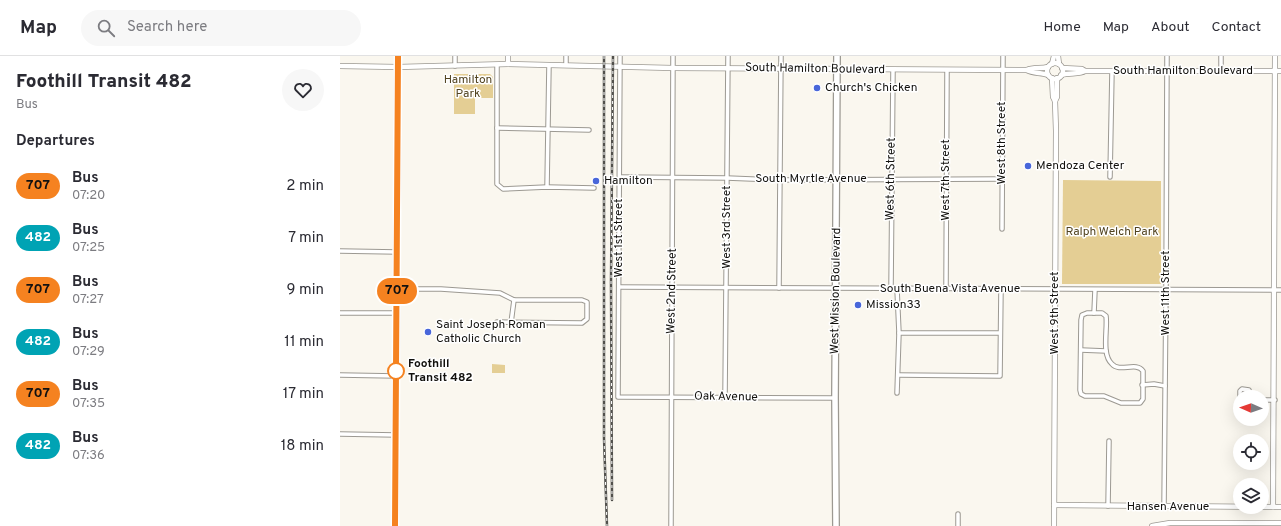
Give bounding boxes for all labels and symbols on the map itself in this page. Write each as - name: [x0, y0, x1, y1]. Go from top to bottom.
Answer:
- street label: South Hamilton Boulevard: [745, 60, 885, 78]
- street label: South Hamilton Boulevard: [1113, 63, 1253, 79]
- park label: Hamilton Park: [444, 72, 492, 102]
- place label: Church's Chicken: [825, 80, 917, 96]
- marker: Church's Chicken: [812, 83, 822, 93]
- street label: West 8th Street: [994, 101, 1010, 185]
- street label: West 6th Street: [882, 137, 900, 221]
- street label: West 7th Street: [938, 139, 954, 221]
- place label: Mendoza Center: [1036, 158, 1125, 174]
- marker: Mendoza Center: [1023, 161, 1033, 171]
- street label: South Myrtle Avenue: [755, 171, 867, 187]
- place label: Hamilton: [604, 173, 653, 189]
- marker: Hamilton: [591, 176, 601, 186]
- street label: West 3rd Street: [719, 185, 735, 269]
- street label: West 1st Street: [611, 198, 627, 278]
- park label: Ralph Welch Park: [1065, 224, 1159, 240]
- street label: West Mission Boulevard: [827, 228, 845, 354]
- street label: West 2nd Street: [663, 248, 681, 334]
- street label: West 11th Street: [1158, 251, 1174, 335]
- street label: West 9th Street: [1047, 271, 1063, 355]
- line badge: 707: [374, 278, 420, 304]
- street label: South Buena Vista Avenue: [880, 281, 1020, 297]
- place label: Mission33: [866, 297, 921, 313]
- marker: Mission33: [853, 300, 863, 310]
- place label: Saint Joseph Roman Catholic Church: [436, 317, 546, 347]
- marker: Saint Joseph Roman Catholic Church: [423, 327, 433, 337]
- place label: Foothill Transit 482: [408, 356, 473, 386]
- marker: Foothill Transit 482: [387, 362, 405, 380]
- street label: Oak Avenue: [694, 388, 758, 406]
- north arrow: [1233, 390, 1269, 426]
- street label: Hansen Avenue: [1127, 499, 1209, 515]

